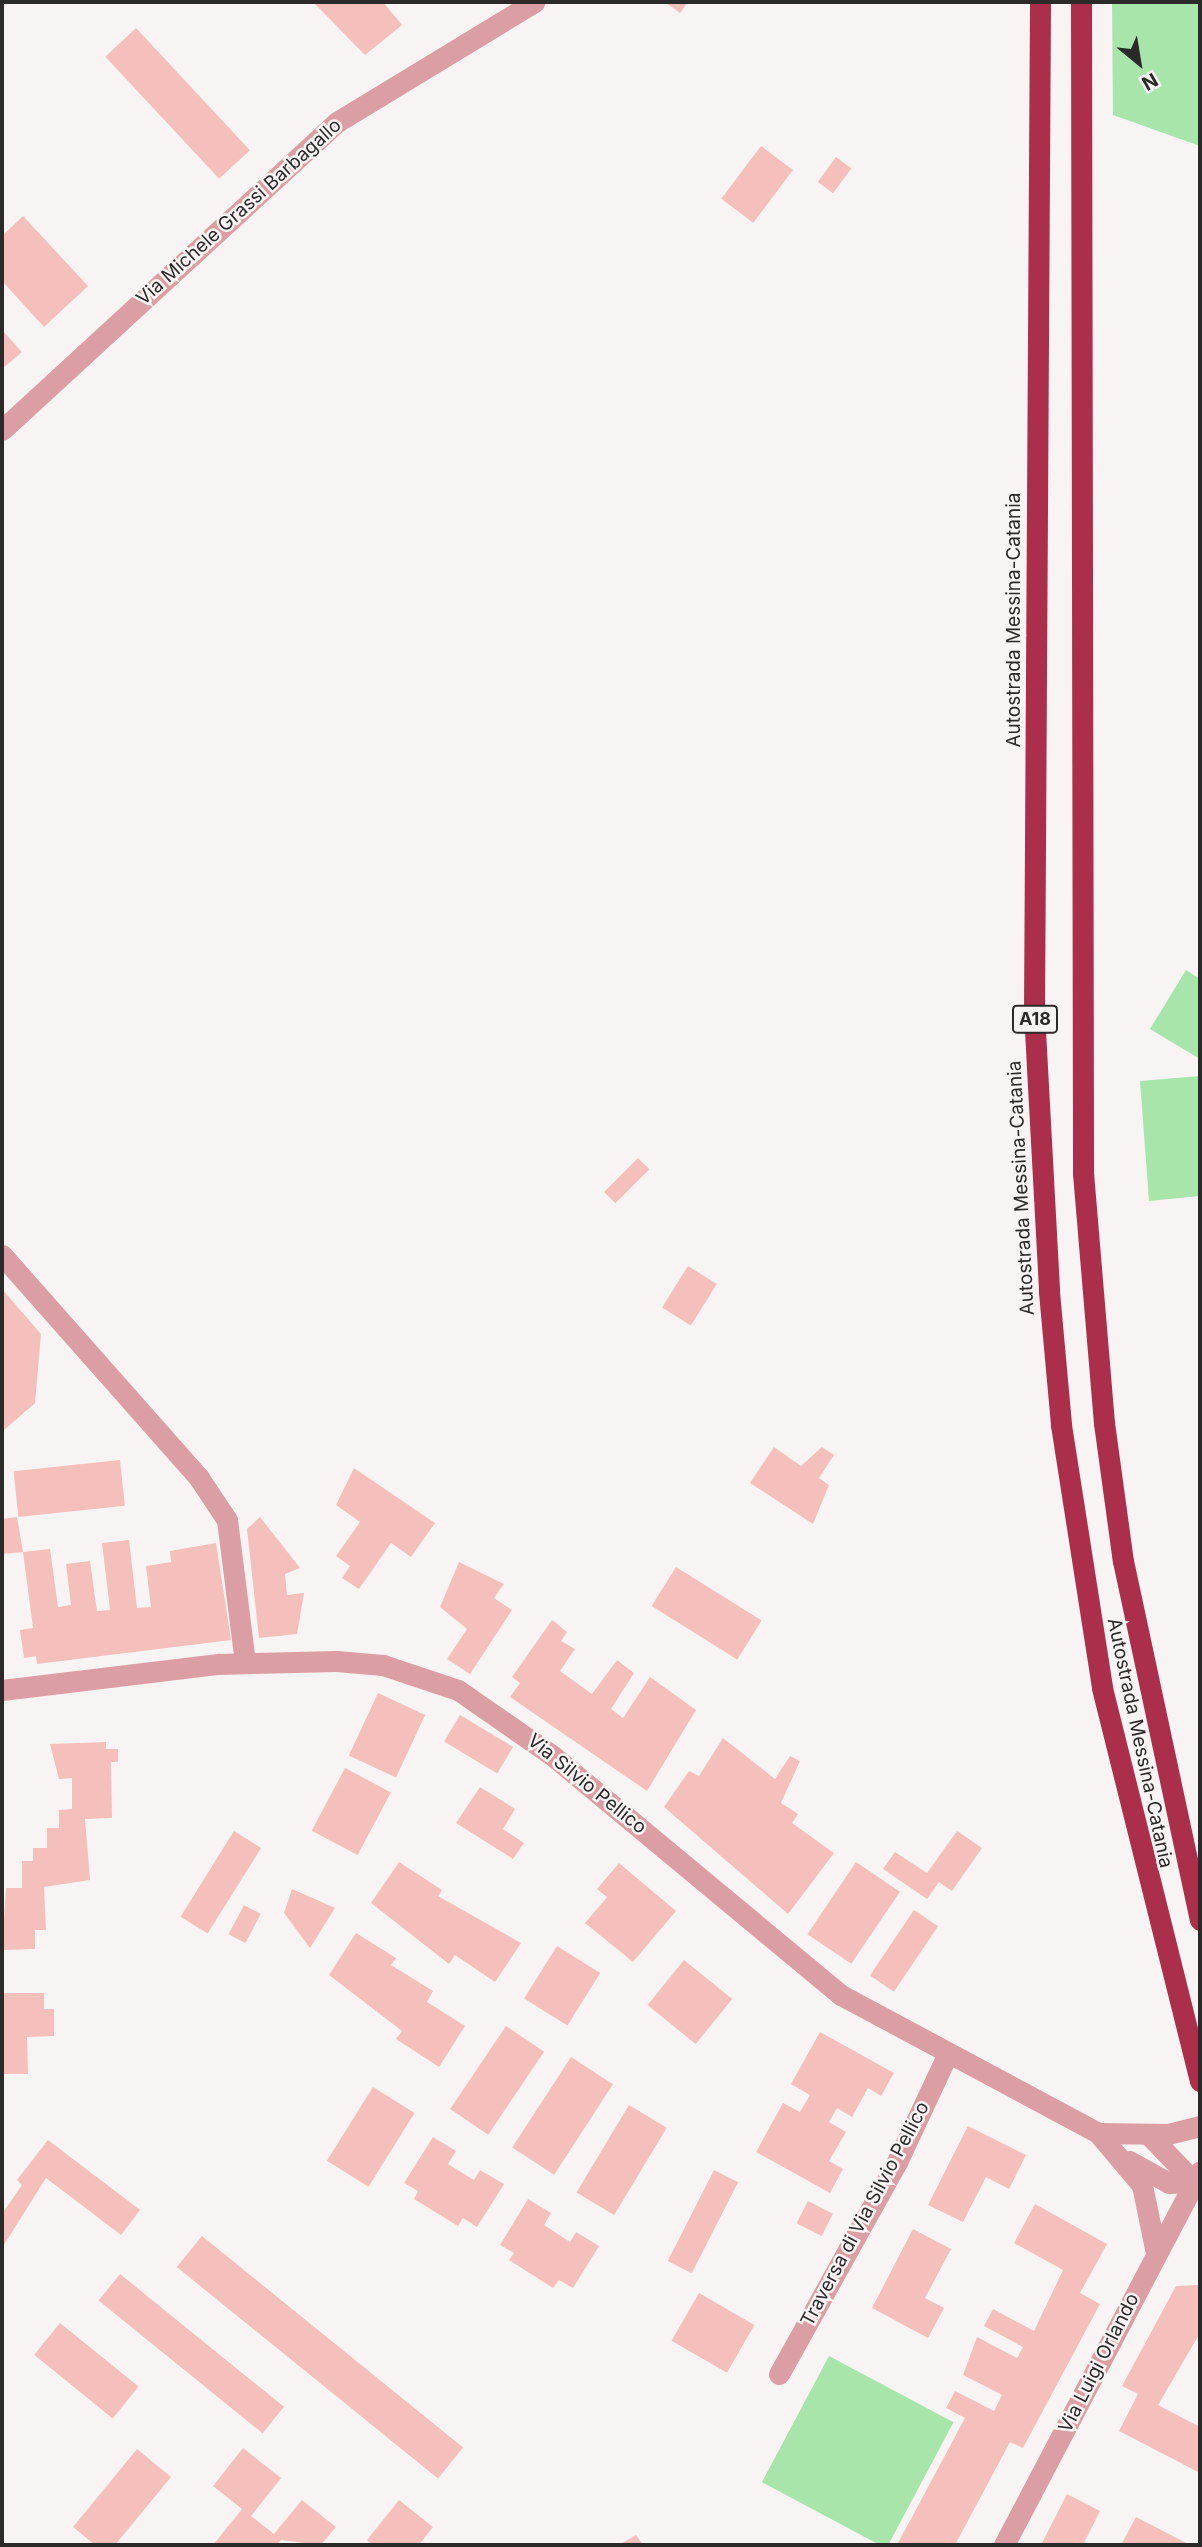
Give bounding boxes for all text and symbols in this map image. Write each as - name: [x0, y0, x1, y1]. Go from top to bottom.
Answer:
- north arrow: [1104, 28, 1174, 98]
- text: N: [1138, 68, 1162, 95]
- street label: Via Michele Grassi Barbagallo: [132, 114, 346, 310]
- street label: Autostrada Messina-Catania: [1003, 492, 1025, 748]
- road number: A18: [1010, 1004, 1060, 1034]
- street label: Autostrada Messina-Catania: [1003, 1060, 1039, 1316]
- street label: Autostrada Messina-Catania: [1102, 1616, 1178, 1870]
- street label: Via Silvio Pellico: [523, 1729, 651, 1839]
- street label: Traversa di Via Silvio Pellico: [796, 2098, 934, 2330]
- street label: Via Luigi Orlando: [1054, 2289, 1144, 2437]

